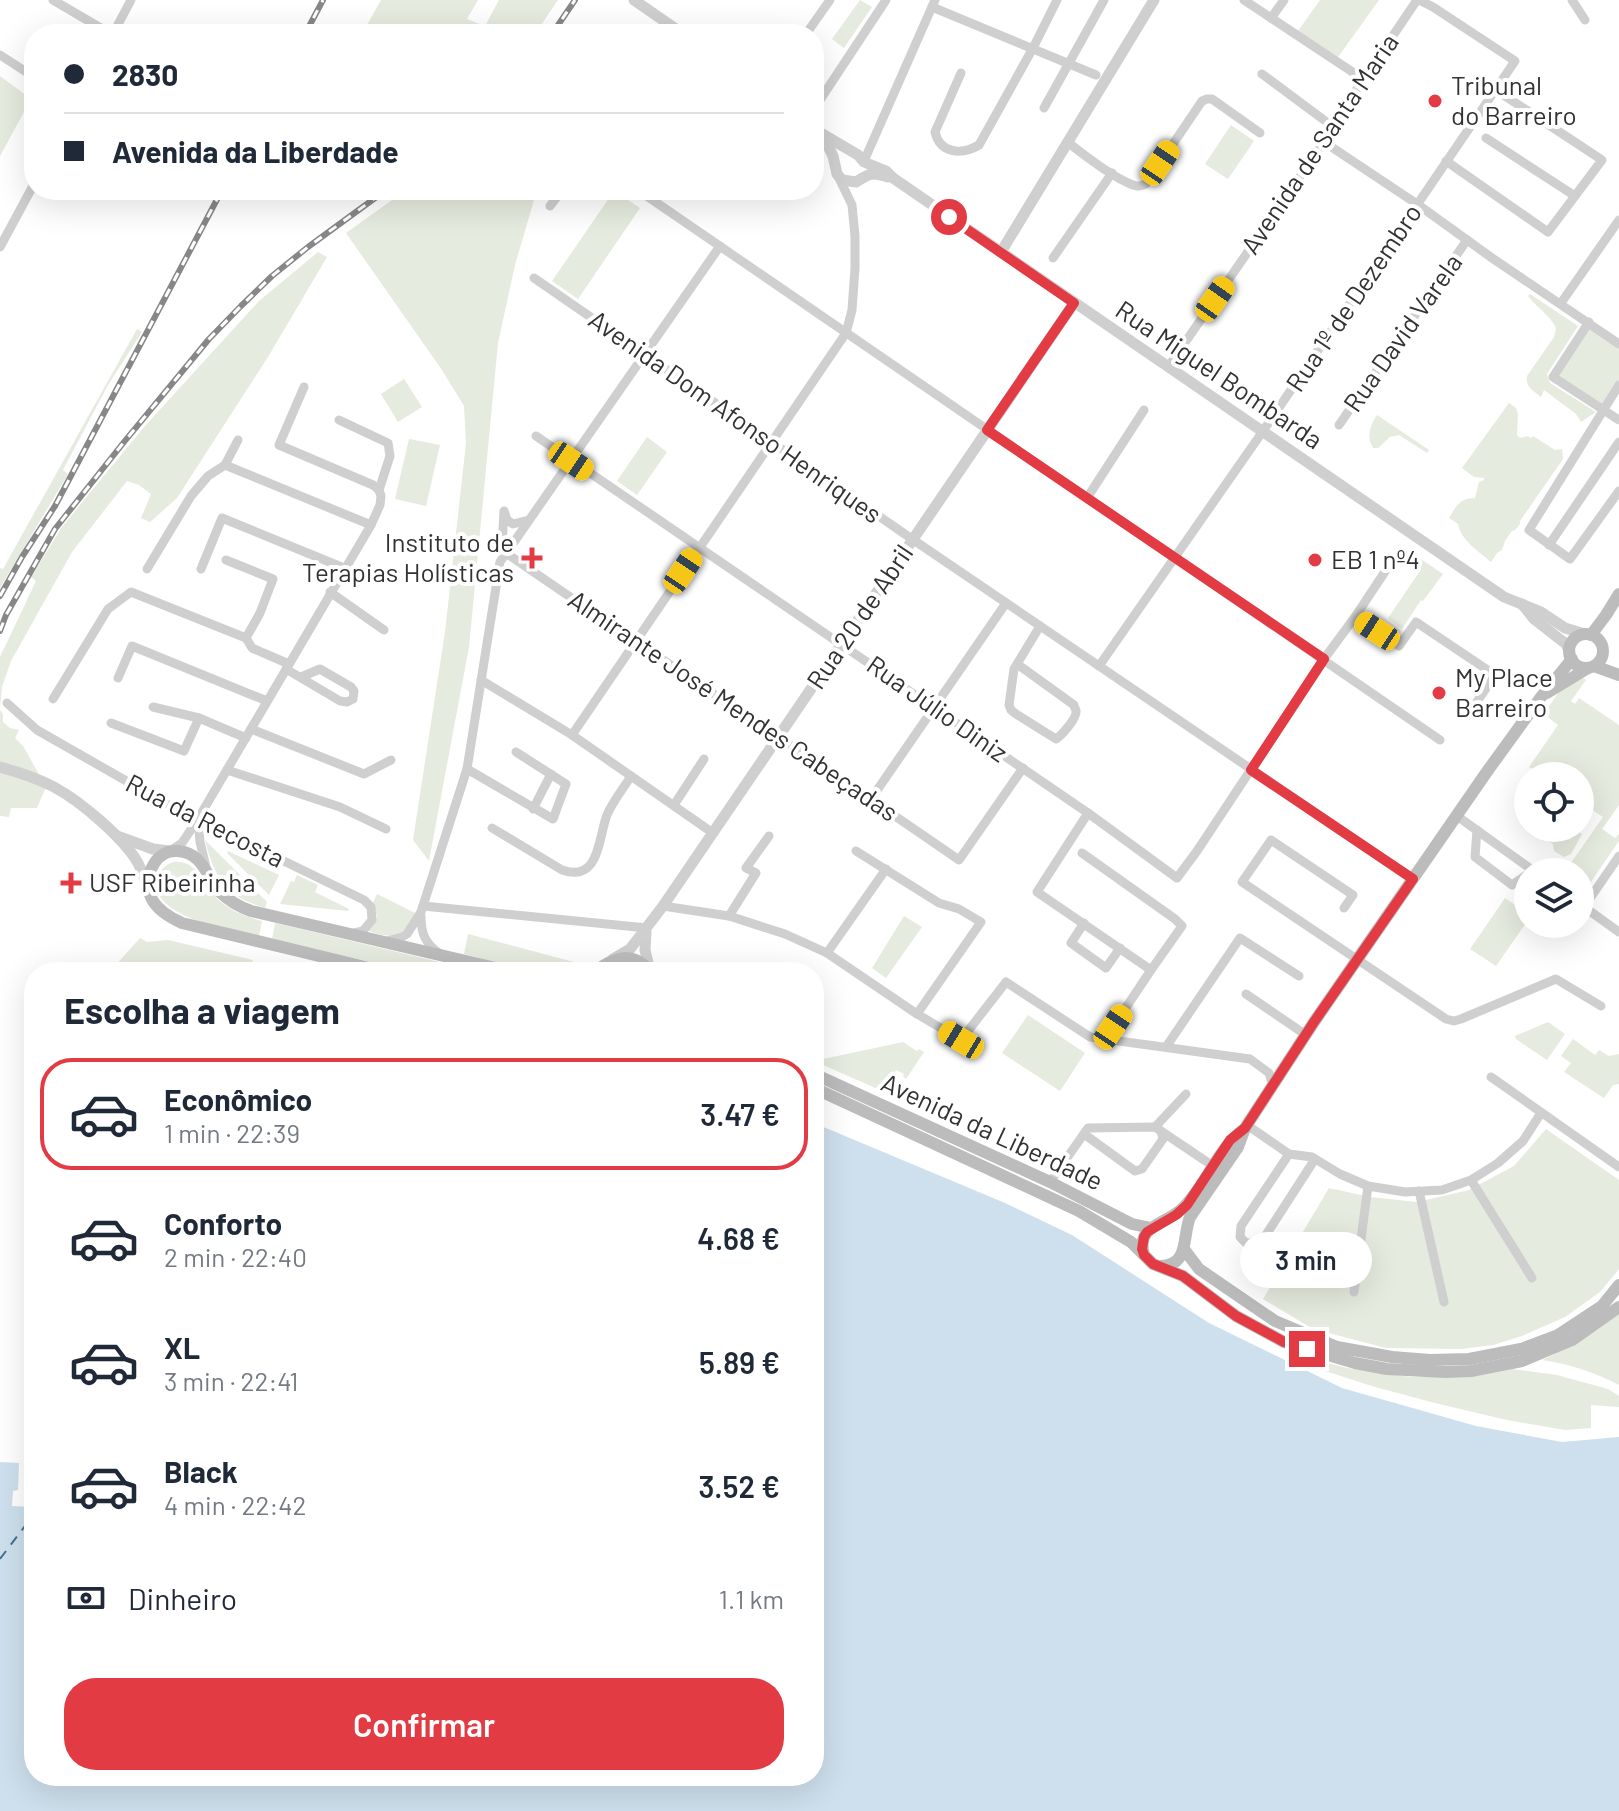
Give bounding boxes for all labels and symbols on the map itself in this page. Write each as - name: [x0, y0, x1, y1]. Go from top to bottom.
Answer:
- street label: Avenida de Santa Maria: [1233, 27, 1404, 259]
- place label: Tribunal do Barreiro: [1451, 69, 1577, 130]
- marker: Tribunal do Barreiro: [1426, 92, 1444, 110]
- car: [1137, 136, 1183, 190]
- street label: Rua 1º de Dezembro: [1279, 198, 1427, 397]
- route start: [931, 199, 967, 235]
- street label: Rua David Varela: [1336, 247, 1468, 417]
- car: [1191, 272, 1239, 326]
- street label: Rua Miguel Bombarda: [1111, 293, 1329, 454]
- street label: Avenida Dom Afonso Henriques: [584, 303, 888, 529]
- car: [544, 438, 598, 484]
- place label: Instituto de Terapias Holísticas: [302, 526, 514, 587]
- street label: Rua 20 de Abril: [799, 538, 918, 694]
- place label: EB 1 nº4: [1331, 543, 1420, 574]
- car: [660, 544, 706, 598]
- marker: Instituto de Terapias Holísticas: [521, 547, 543, 569]
- marker: EB 1 nº4: [1306, 551, 1324, 569]
- street label: Almirante José Mendes Cabeçadas: [563, 583, 905, 827]
- car: [1350, 608, 1404, 654]
- street label: Rua Júlio Diniz: [862, 648, 1014, 768]
- place label: My Place Barreiro: [1455, 661, 1553, 722]
- marker: My Place Barreiro: [1430, 684, 1448, 702]
- street label: Rua da Recosta: [121, 766, 290, 873]
- place label: USF Ribeirinha: [89, 866, 255, 897]
- marker: USF Ribeirinha: [60, 872, 82, 894]
- car: [1090, 1000, 1136, 1054]
- car: [934, 1017, 988, 1063]
- street label: Avenida da Liberdade: [877, 1066, 1108, 1196]
- callout: 3 min: [1241, 1233, 1373, 1289]
- route end: [1289, 1331, 1325, 1367]

